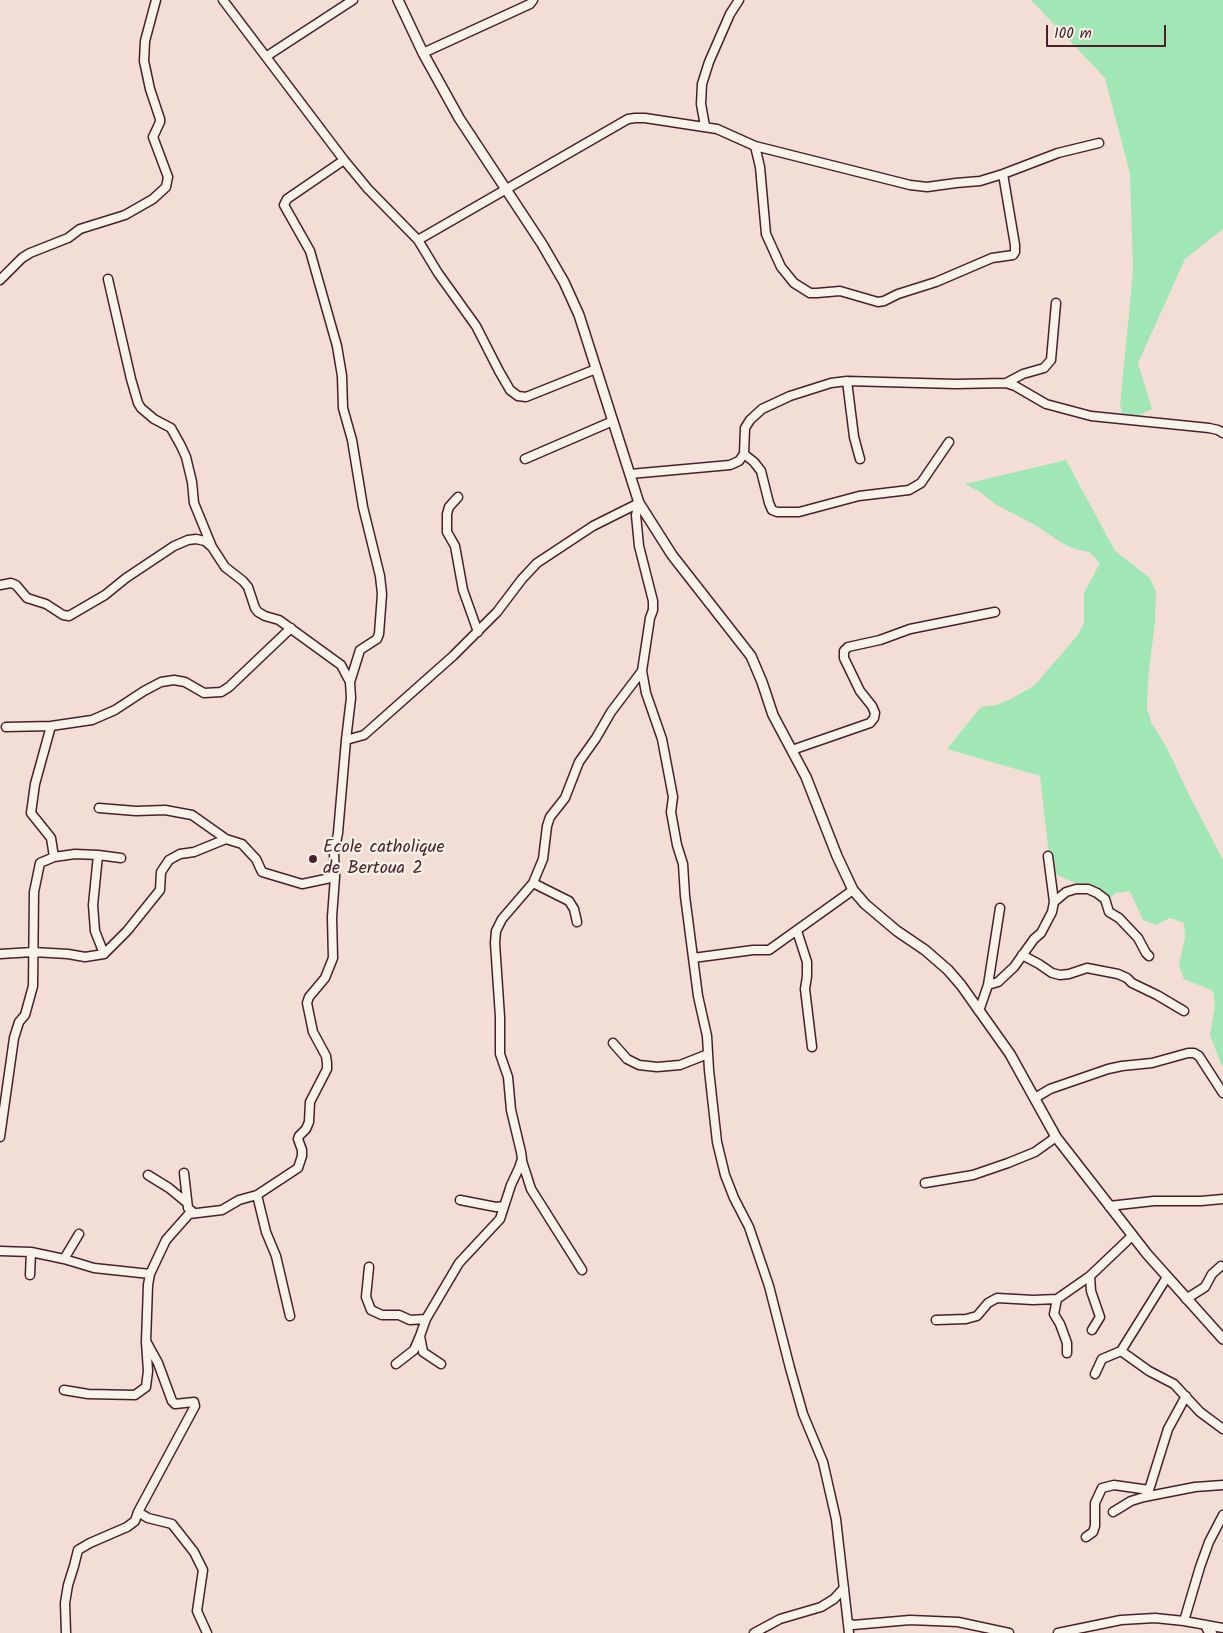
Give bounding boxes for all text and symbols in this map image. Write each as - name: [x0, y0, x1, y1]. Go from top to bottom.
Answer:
- scale bar: [1048, 15, 1168, 47]
- text: 100 m: [1054, 22, 1092, 46]
- place label: Ecole catholique de Bertoua 2: [323, 838, 445, 881]
- marker: Ecole catholique de Bertoua 2: [307, 853, 319, 865]

